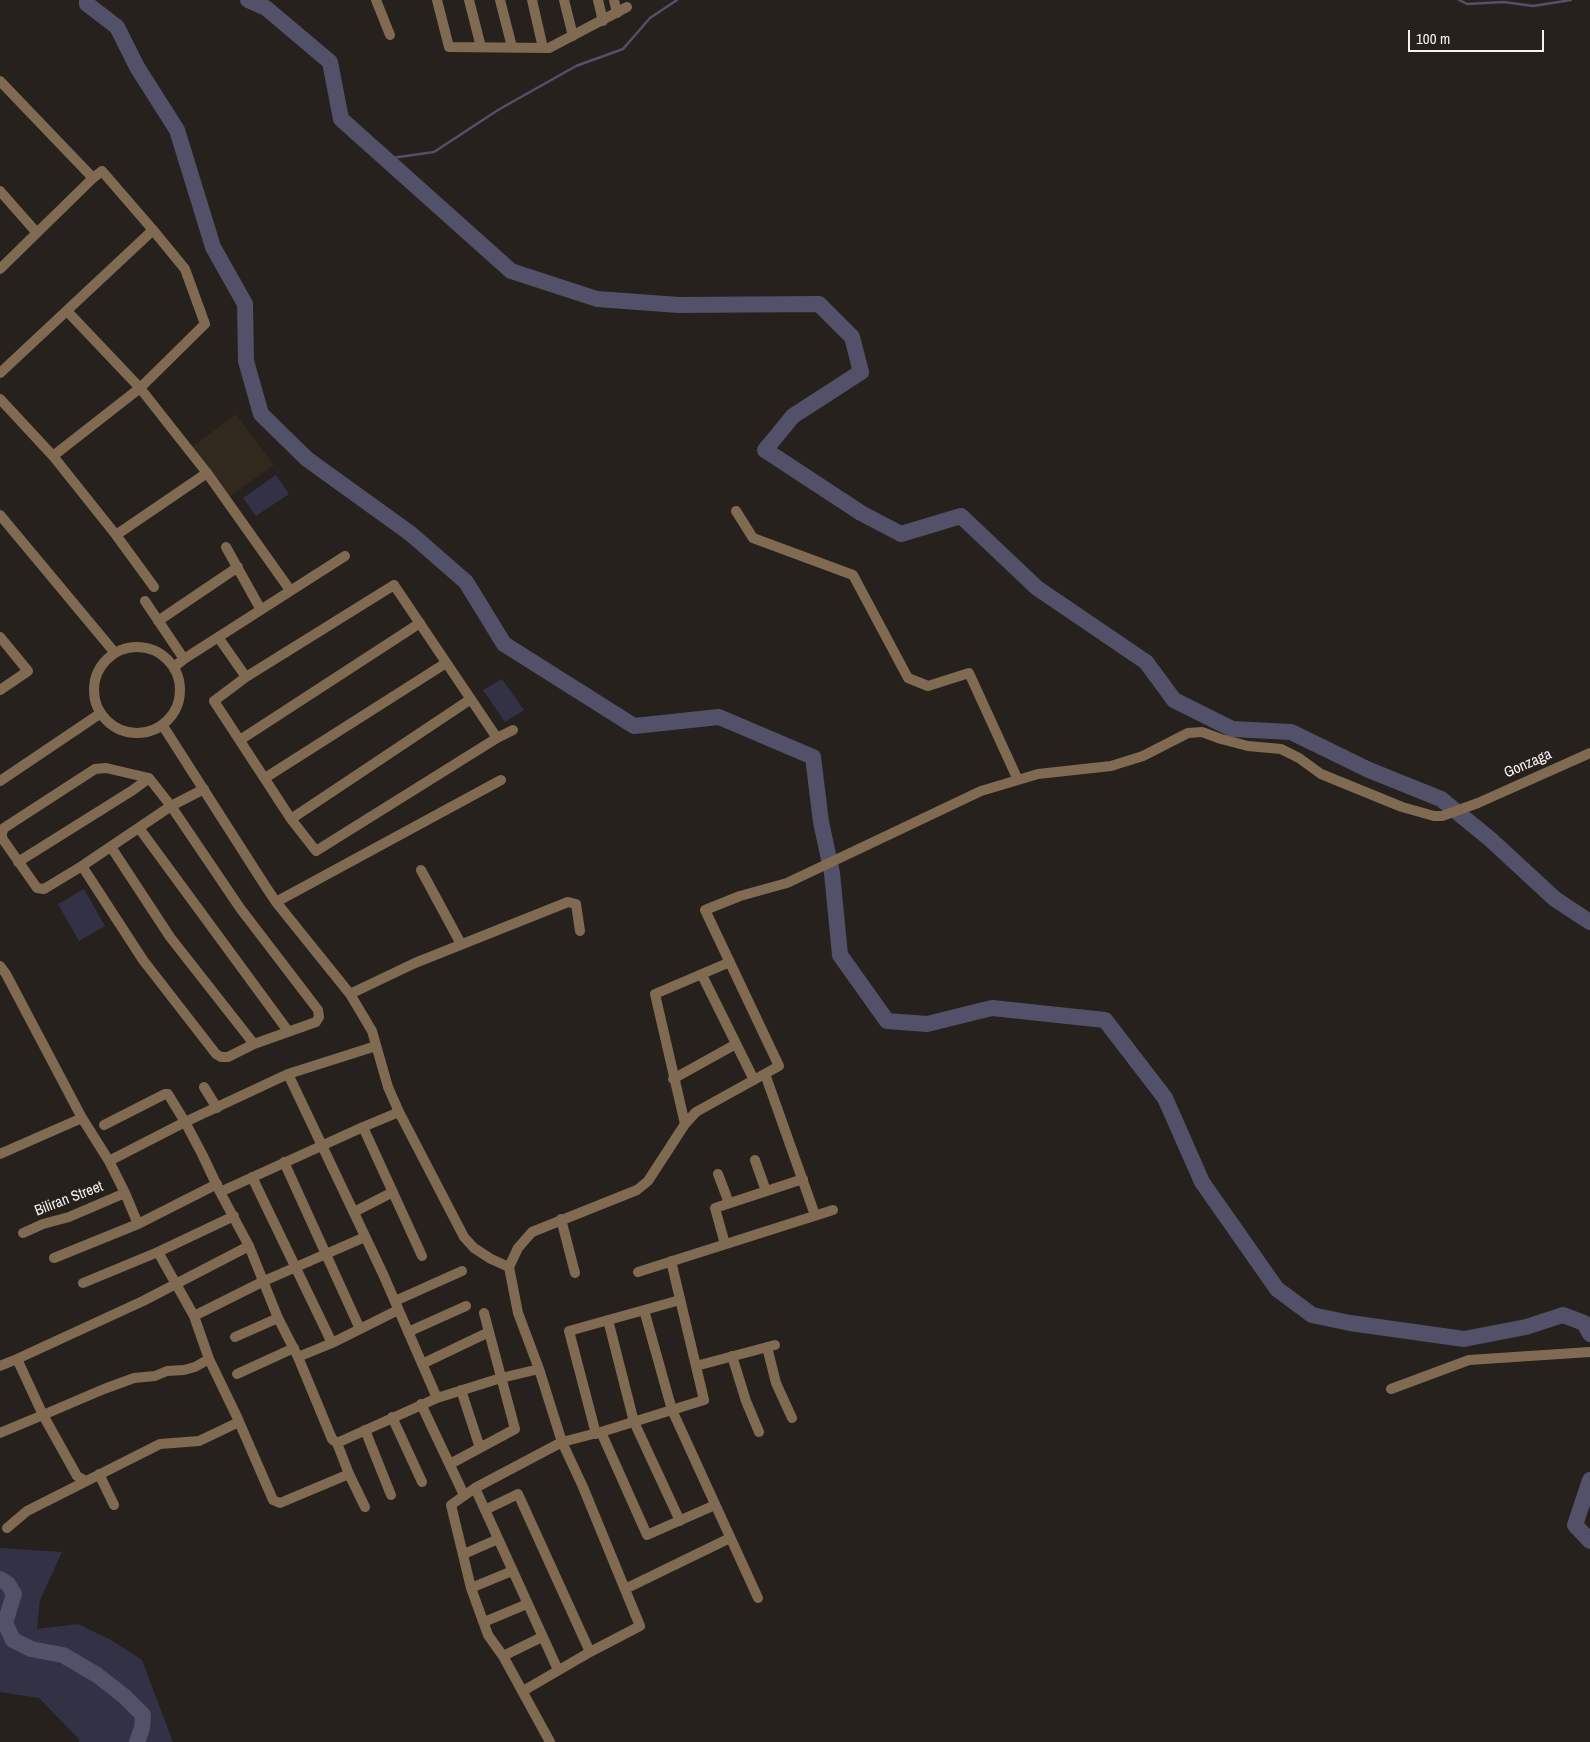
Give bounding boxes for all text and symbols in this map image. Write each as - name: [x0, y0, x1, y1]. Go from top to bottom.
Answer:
- scale bar: [1410, 20, 1546, 52]
- text: 100 m: [1416, 28, 1450, 49]
- street label: Gonzaga: [1502, 746, 1554, 782]
- street label: Biliran Street: [32, 1178, 106, 1220]

